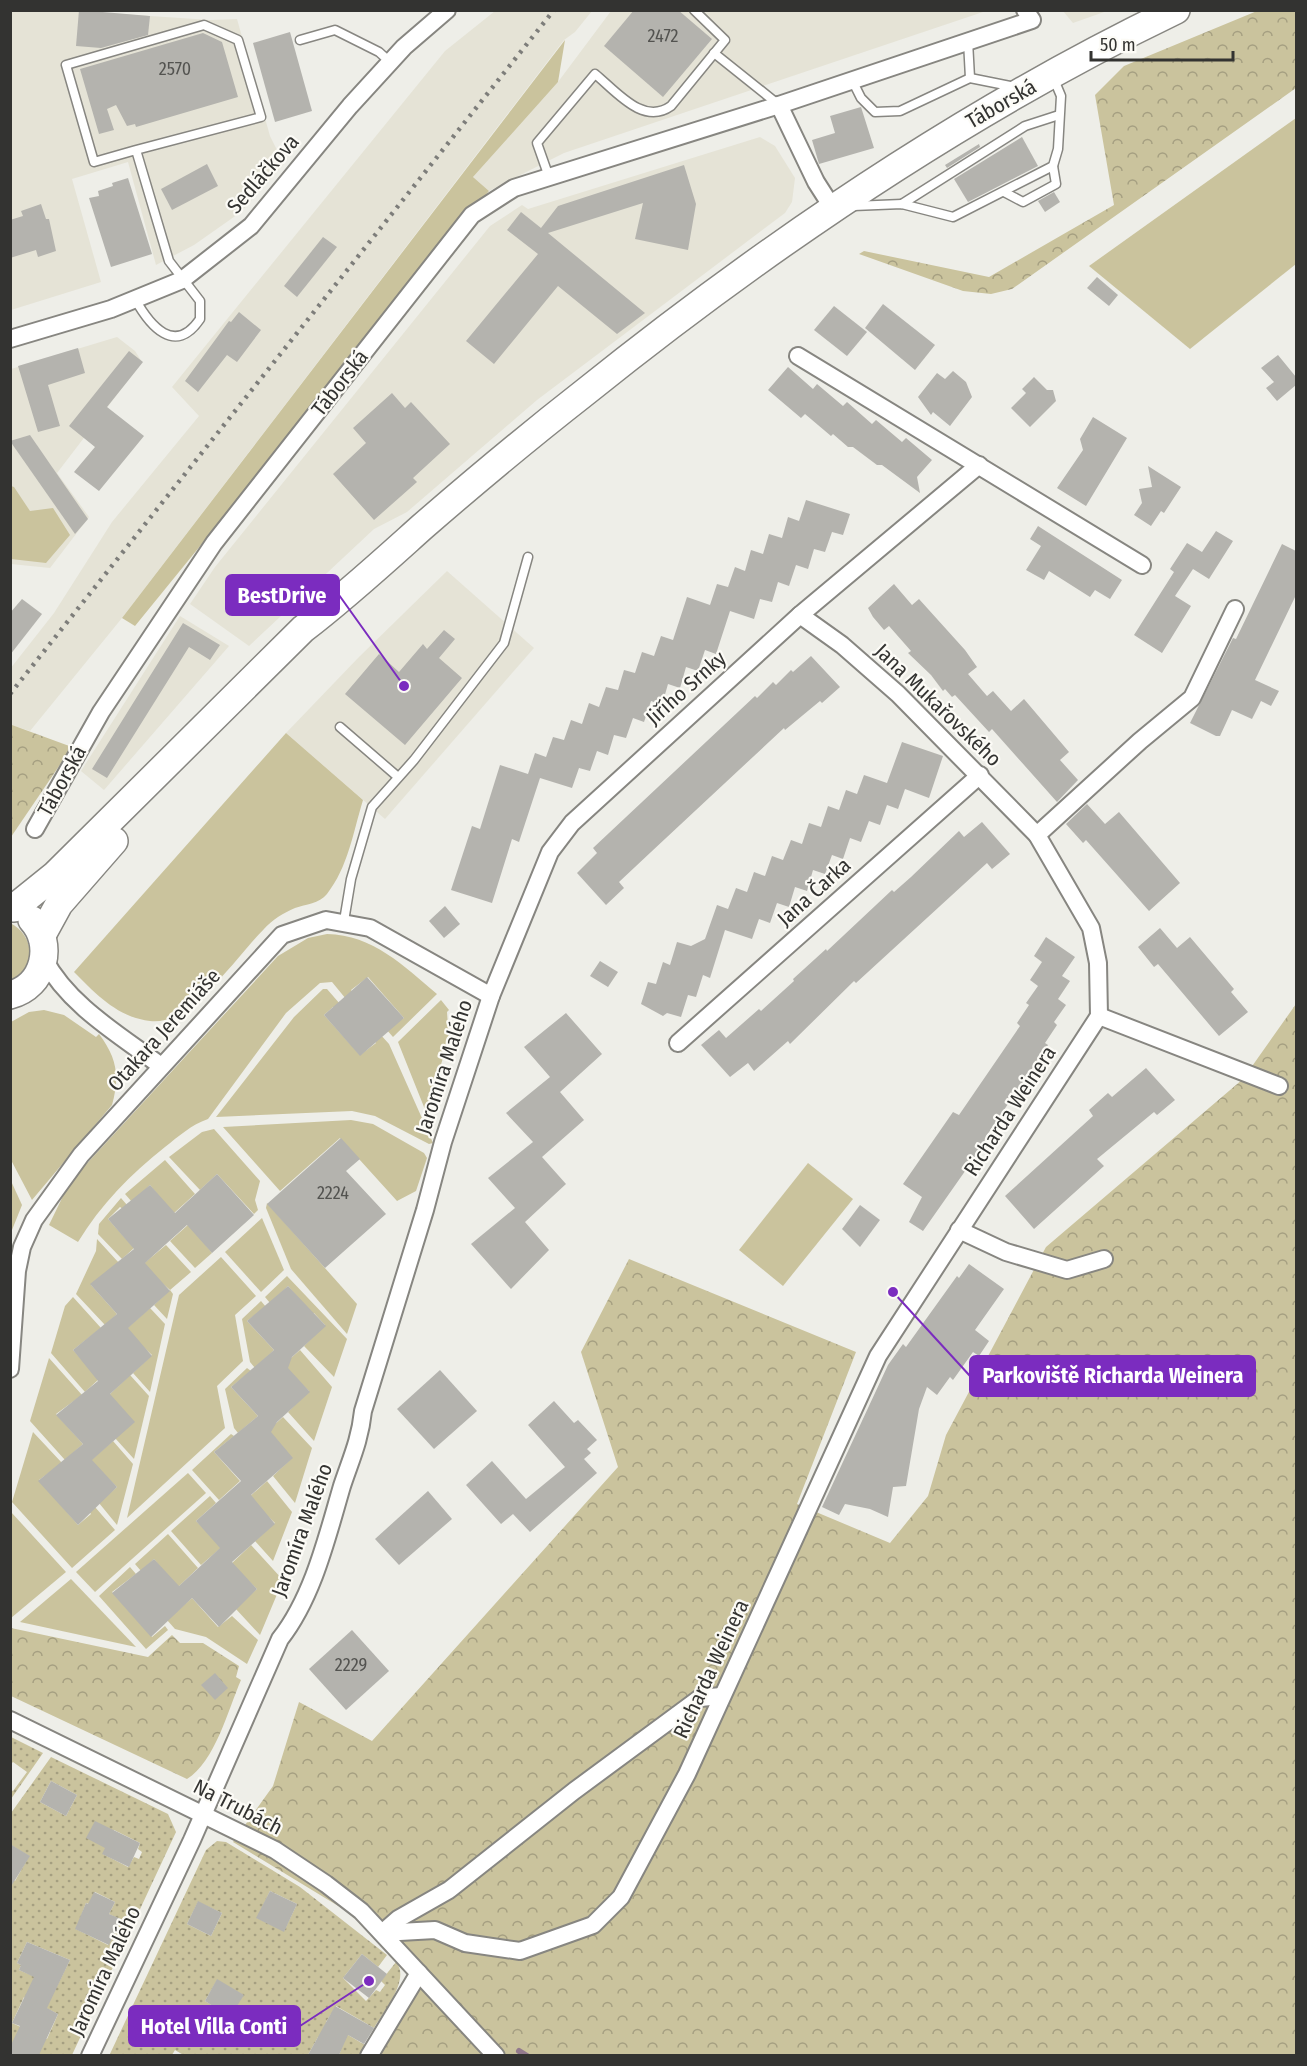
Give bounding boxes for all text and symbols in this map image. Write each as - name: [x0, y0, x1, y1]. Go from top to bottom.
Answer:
- scale bar: [1091, 24, 1234, 62]
- house number: 2472: [648, 25, 679, 47]
- text: 50 m: [1100, 34, 1136, 56]
- house number: 2570: [159, 58, 191, 80]
- street label: Táborská: [961, 74, 1041, 134]
- street label: Sedláčkova: [221, 129, 305, 219]
- street label: Táborská: [306, 345, 374, 421]
- callout: BestDrive: [226, 575, 339, 615]
- text: BestDrive: [238, 582, 327, 609]
- street label: Jana Mukařovského: [869, 638, 1007, 772]
- street label: Jiřího Srnky: [641, 645, 732, 731]
- street label: Táborská: [32, 741, 92, 821]
- street label: Jana Čarka: [772, 852, 856, 932]
- street label: Otakara Jeremiáše: [102, 963, 226, 1097]
- street label: Jaromíra Malého: [410, 996, 478, 1138]
- street label: Richarda Weinera: [958, 1041, 1062, 1181]
- house number: 2224: [317, 1182, 349, 1204]
- callout: Parkoviště Richarda Weinera: [970, 1356, 1255, 1396]
- text: Parkoviště Richarda Weinera: [983, 1362, 1243, 1389]
- street label: Jaromíra Malého: [266, 1460, 338, 1600]
- street label: Richarda Weinera: [668, 1596, 754, 1742]
- house number: 2229: [335, 1654, 367, 1676]
- street label: Na Trubách: [189, 1773, 287, 1841]
- street label: Jaromíra Malého: [64, 1902, 146, 2040]
- callout: Hotel Villa Conti: [129, 2006, 300, 2046]
- text: Hotel Villa Conti: [141, 2013, 287, 2040]

